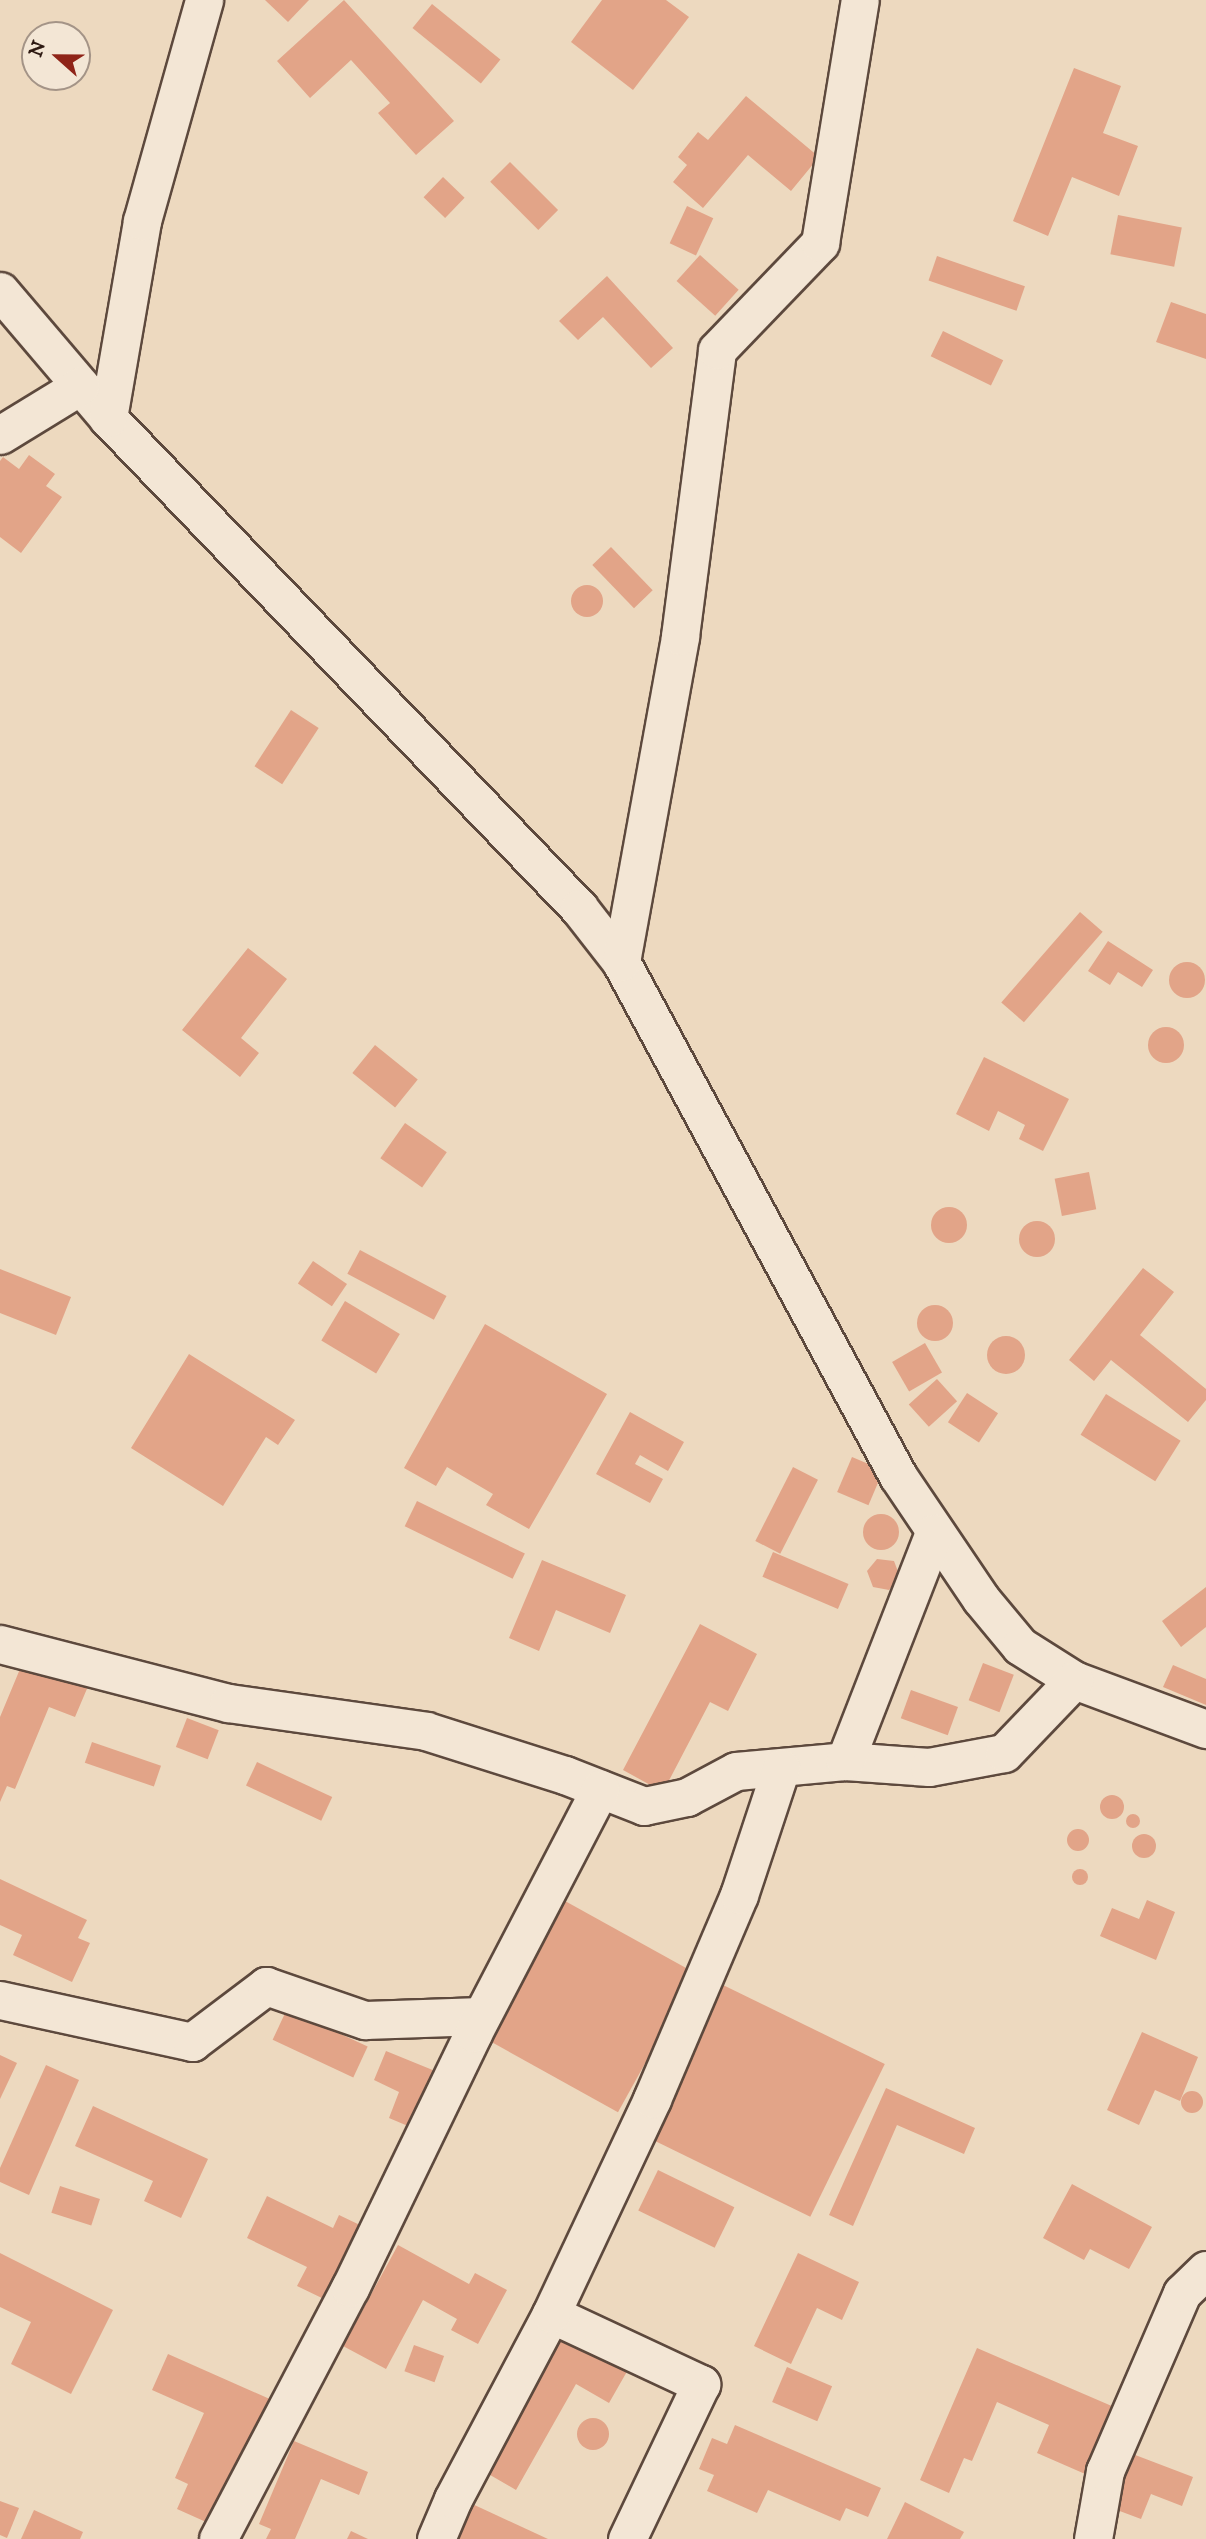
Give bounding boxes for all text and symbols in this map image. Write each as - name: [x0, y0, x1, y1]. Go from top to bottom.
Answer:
- north arrow: [21, 21, 91, 91]
- text: N: [24, 38, 51, 60]

